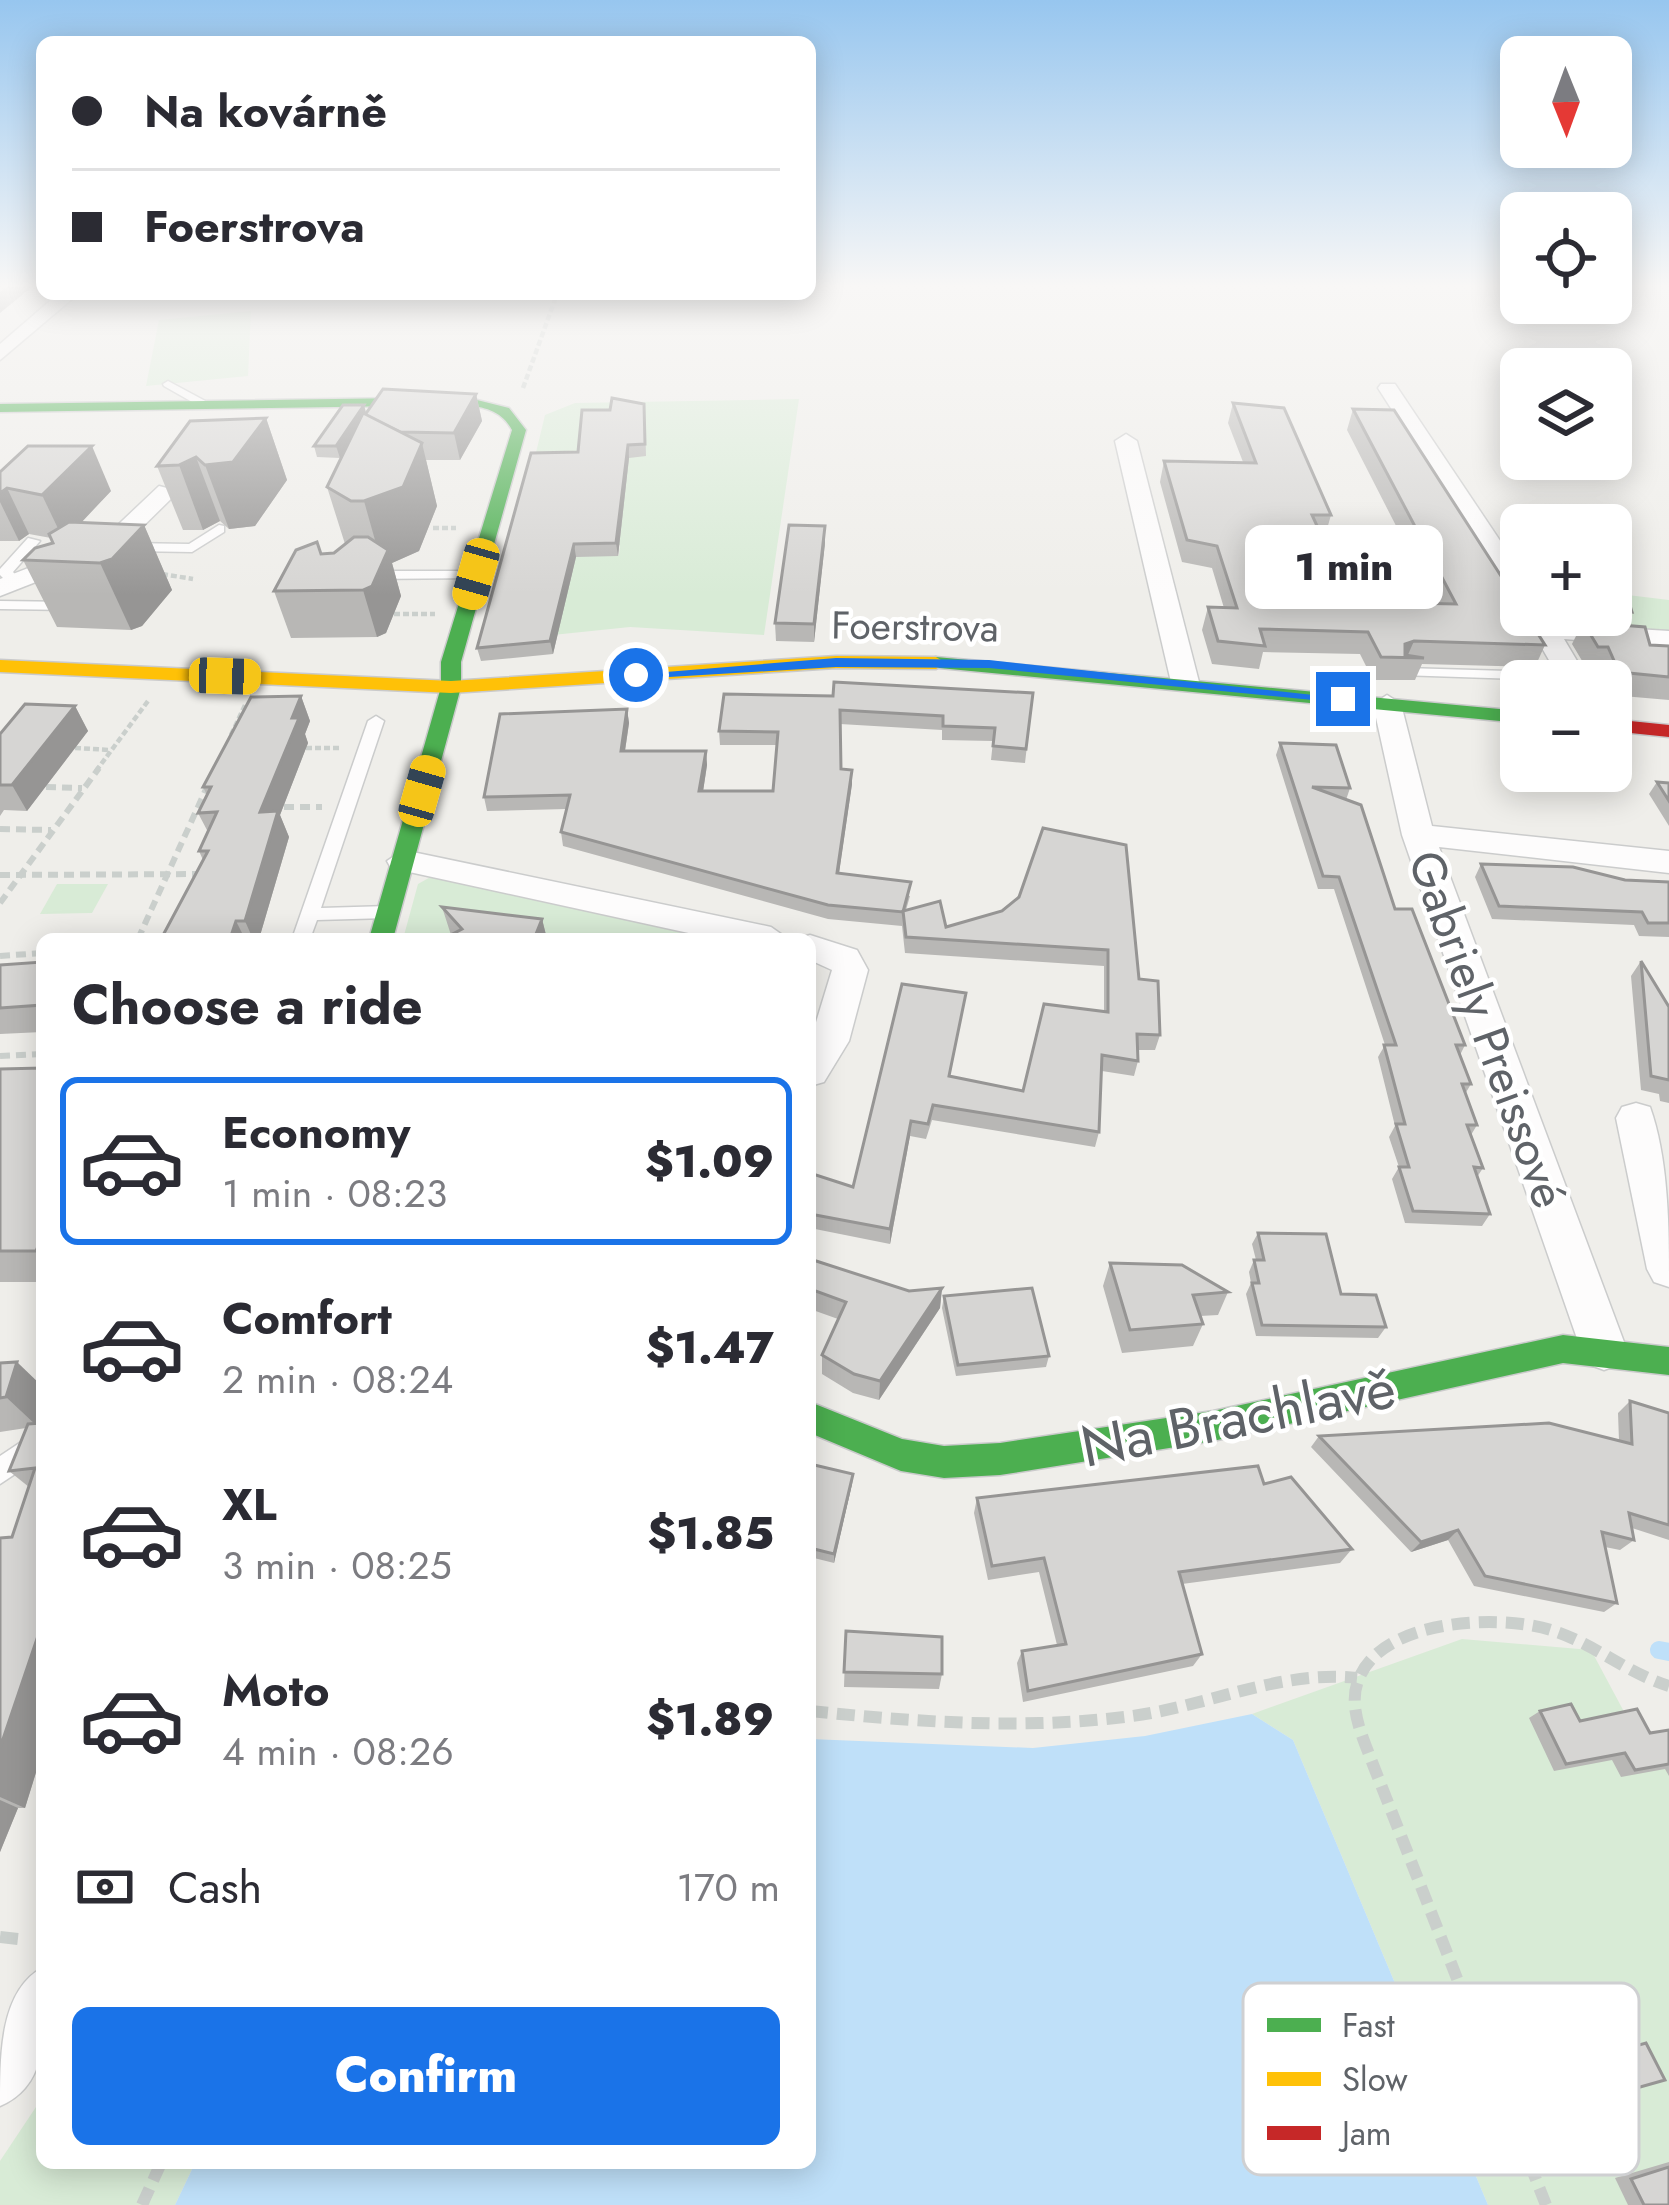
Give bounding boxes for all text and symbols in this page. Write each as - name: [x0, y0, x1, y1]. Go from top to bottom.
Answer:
- north arrow: [1500, 36, 1632, 168]
- map controls: [1500, 36, 1632, 792]
- text: Na kovárně: [144, 79, 387, 144]
- button: locate: [1500, 192, 1632, 324]
- text: Foerstrova: [144, 194, 365, 259]
- button: layers: [1500, 348, 1632, 480]
- button: +: [1500, 504, 1632, 636]
- callout: 1 min: [1244, 525, 1442, 609]
- car: [449, 534, 503, 614]
- text: 1 min: [1295, 538, 1393, 595]
- street label: Foerstrova: [831, 597, 999, 656]
- route start: [609, 648, 663, 702]
- car: [188, 657, 262, 695]
- button: −: [1500, 660, 1632, 792]
- route end: [1316, 672, 1370, 726]
- car: [395, 751, 449, 831]
- street label: Gabriely Preissové: [1391, 841, 1584, 1217]
- text: Choose a ride: [72, 966, 423, 1044]
- text: Economy: [222, 1100, 410, 1165]
- icon: car: [78, 1107, 186, 1215]
- text: $1.09: [645, 1129, 774, 1194]
- text: 1 min · 08:23: [222, 1165, 447, 1222]
- text: Comfort: [222, 1286, 392, 1351]
- icon: car: [78, 1293, 186, 1401]
- text: $1.47: [646, 1315, 774, 1380]
- street label: Na Brachlavě: [1074, 1346, 1402, 1488]
- text: 2 min · 08:24: [222, 1351, 453, 1408]
- text: XL: [222, 1472, 277, 1537]
- icon: car: [78, 1479, 186, 1587]
- text: $1.85: [648, 1501, 774, 1566]
- text: 3 min · 08:25: [222, 1537, 452, 1594]
- text: Moto: [222, 1658, 330, 1723]
- icon: car: [78, 1665, 186, 1773]
- text: $1.89: [646, 1687, 774, 1752]
- text: 4 min · 08:26: [222, 1723, 454, 1780]
- icon: cash: [72, 1854, 138, 1920]
- text: Cash: [168, 1855, 262, 1920]
- text: 170 m: [676, 1859, 780, 1916]
- legend: [1243, 1983, 1639, 2175]
- text: Fast: [1342, 2002, 1395, 2049]
- button: Confirm: [72, 2007, 780, 2145]
- text: Slow: [1342, 2056, 1408, 2103]
- text: Jam: [1338, 2110, 1392, 2157]

